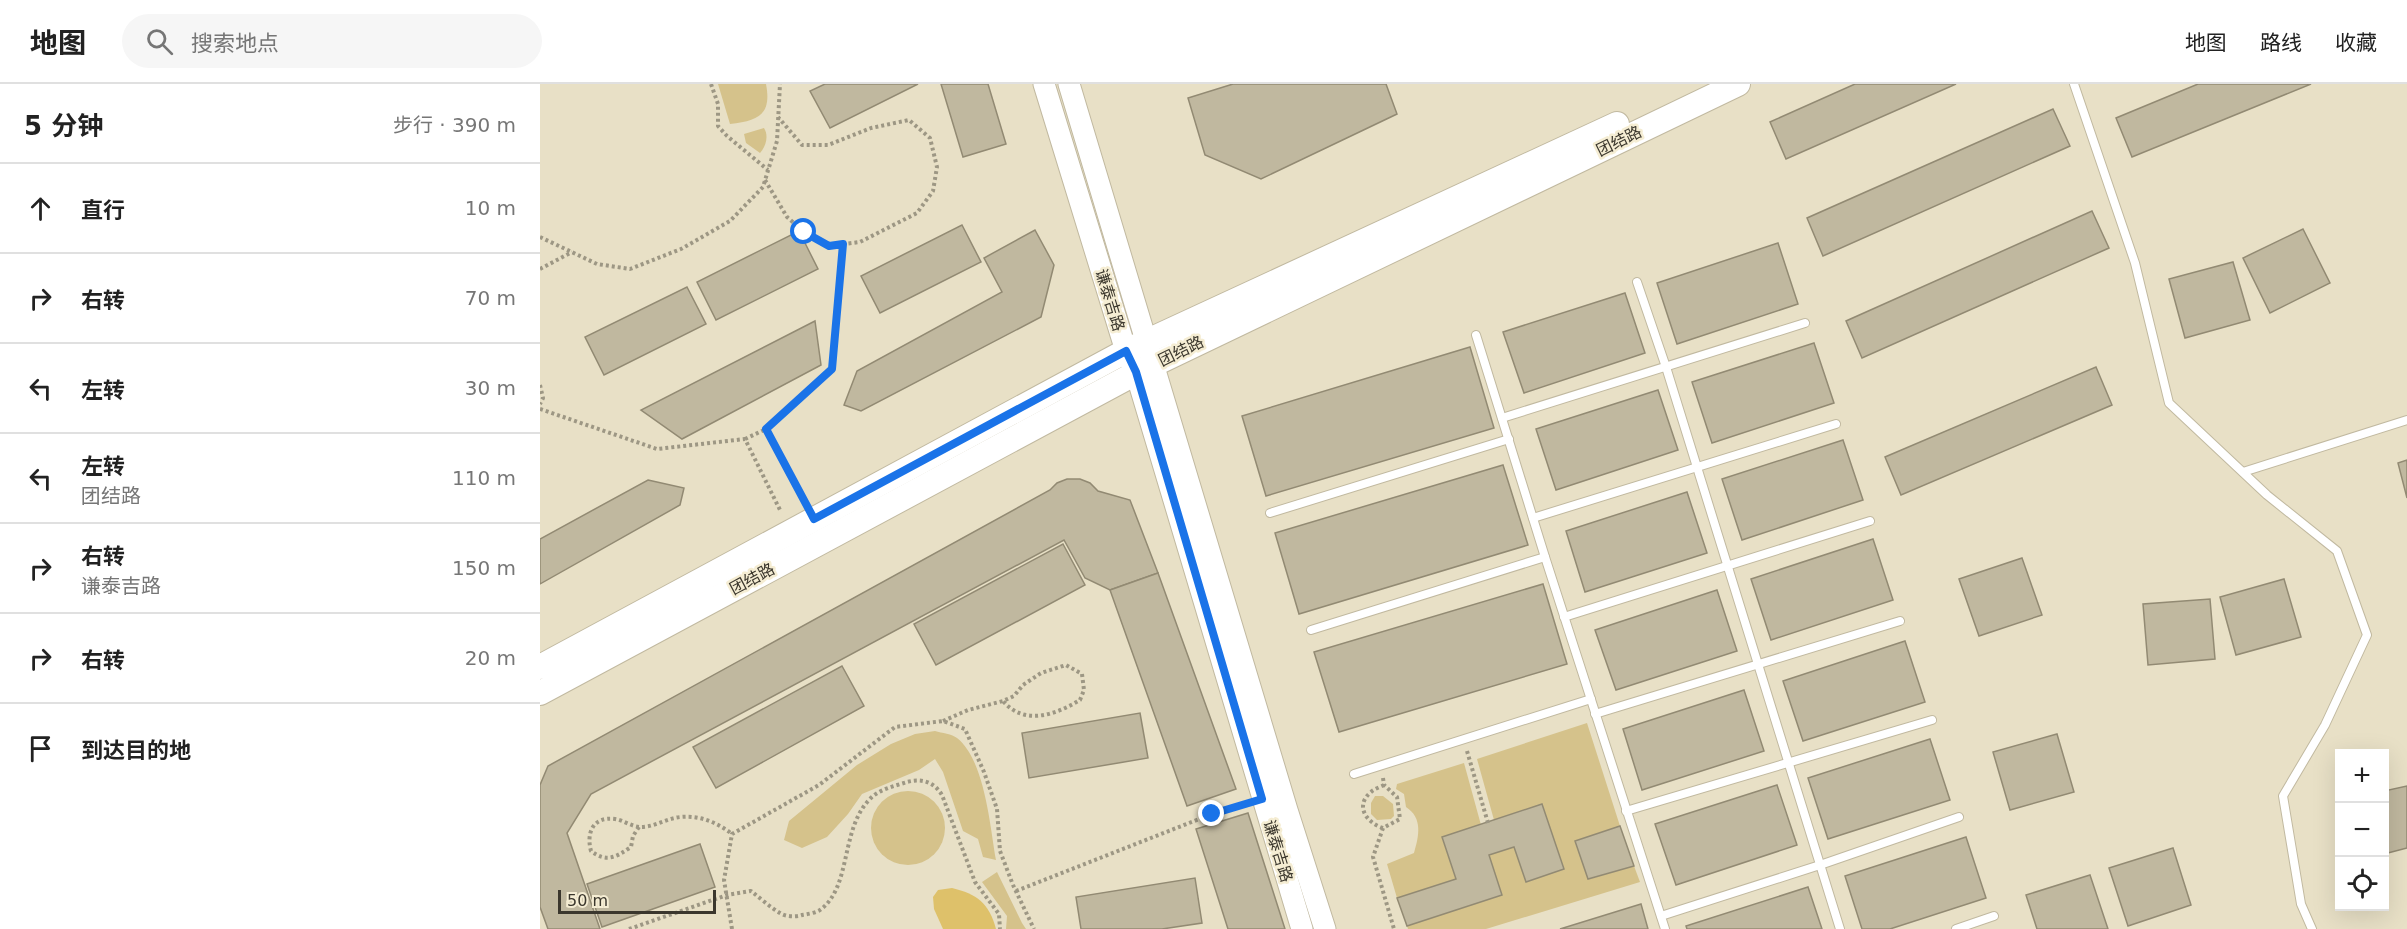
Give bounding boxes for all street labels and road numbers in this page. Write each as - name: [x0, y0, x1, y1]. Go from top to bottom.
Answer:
- street label: 团结路: [1593, 122, 1645, 160]
- street label: 谦泰吉路: [1092, 267, 1128, 333]
- street label: 团结路: [1155, 332, 1207, 370]
- street label: 团结路: [726, 559, 778, 599]
- street label: 谦泰吉路: [1260, 818, 1296, 884]

